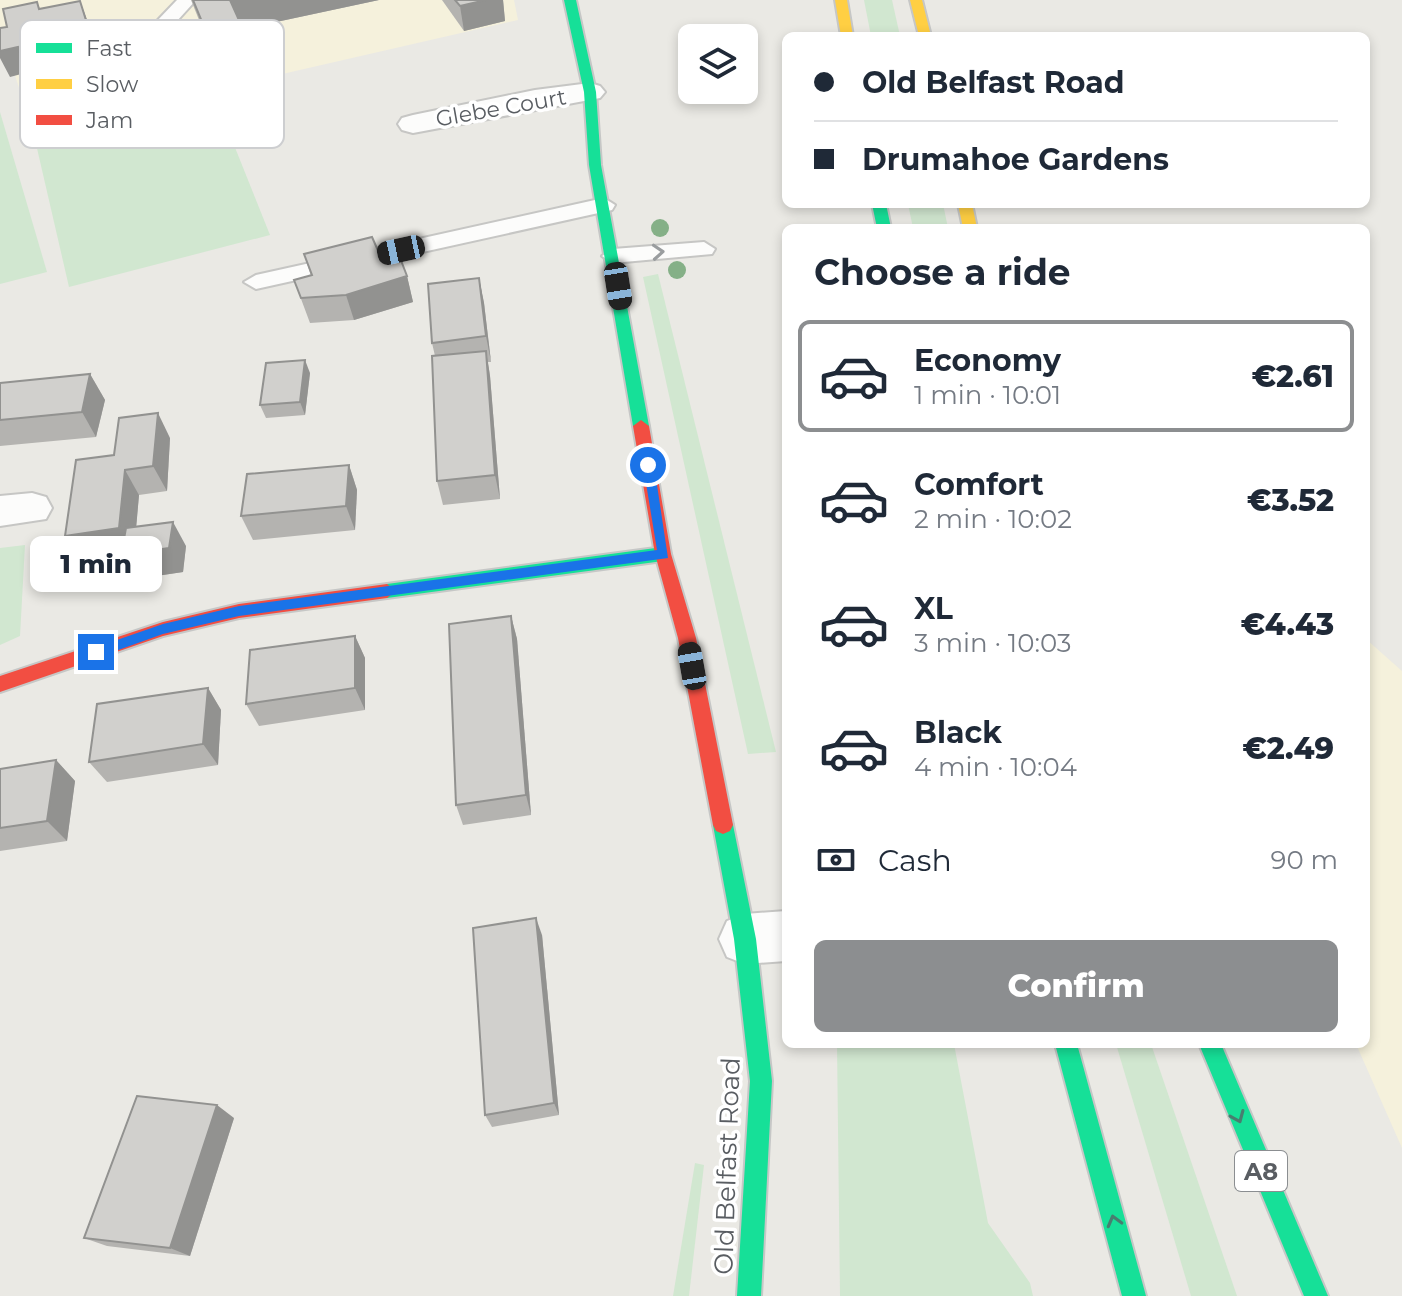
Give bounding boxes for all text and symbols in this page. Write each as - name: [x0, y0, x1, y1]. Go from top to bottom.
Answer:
- legend: [20, 20, 284, 148]
- map controls: [678, 24, 758, 104]
- button: layers: [678, 24, 758, 104]
- text: Fast: [86, 35, 132, 62]
- text: Old Belfast Road: [862, 64, 1125, 101]
- text: Slow: [86, 71, 139, 98]
- street label: Glebe Court: [434, 83, 568, 133]
- text: Jam: [85, 107, 133, 134]
- text: Drumahoe Gardens: [862, 141, 1169, 178]
- car: [375, 233, 427, 267]
- one-way arrow: [652, 244, 665, 261]
- text: Choose a ride: [814, 250, 1071, 294]
- car: [602, 260, 634, 312]
- icon: car: [818, 340, 890, 412]
- text: Economy: [914, 342, 1061, 379]
- text: €2.61: [1252, 358, 1334, 395]
- text: 1 min · 10:01: [914, 379, 1061, 411]
- route start: [630, 447, 666, 483]
- icon: car: [818, 464, 890, 536]
- text: Comfort: [914, 466, 1044, 503]
- text: €3.52: [1247, 482, 1334, 519]
- text: 2 min · 10:02: [914, 503, 1072, 535]
- callout: 1 min: [30, 536, 162, 592]
- text: 1 min: [60, 548, 132, 580]
- icon: car: [818, 588, 890, 660]
- text: XL: [914, 590, 953, 627]
- text: €4.43: [1240, 606, 1334, 643]
- text: 3 min · 10:03: [914, 627, 1072, 659]
- route end: [78, 634, 114, 670]
- car: [676, 640, 708, 692]
- icon: car: [818, 712, 890, 784]
- text: Black: [914, 714, 1002, 751]
- text: €2.49: [1242, 730, 1334, 767]
- text: 4 min · 10:04: [914, 751, 1077, 783]
- icon: cash: [814, 838, 858, 882]
- text: Cash: [878, 842, 952, 879]
- text: 90 m: [1271, 844, 1338, 876]
- button: Confirm: [814, 940, 1338, 1032]
- street label: Old Belfast Road: [707, 1057, 747, 1275]
- one-way arrow: [1229, 1108, 1245, 1123]
- road number: A8: [1235, 1151, 1287, 1191]
- one-way arrow: [1106, 1214, 1123, 1228]

